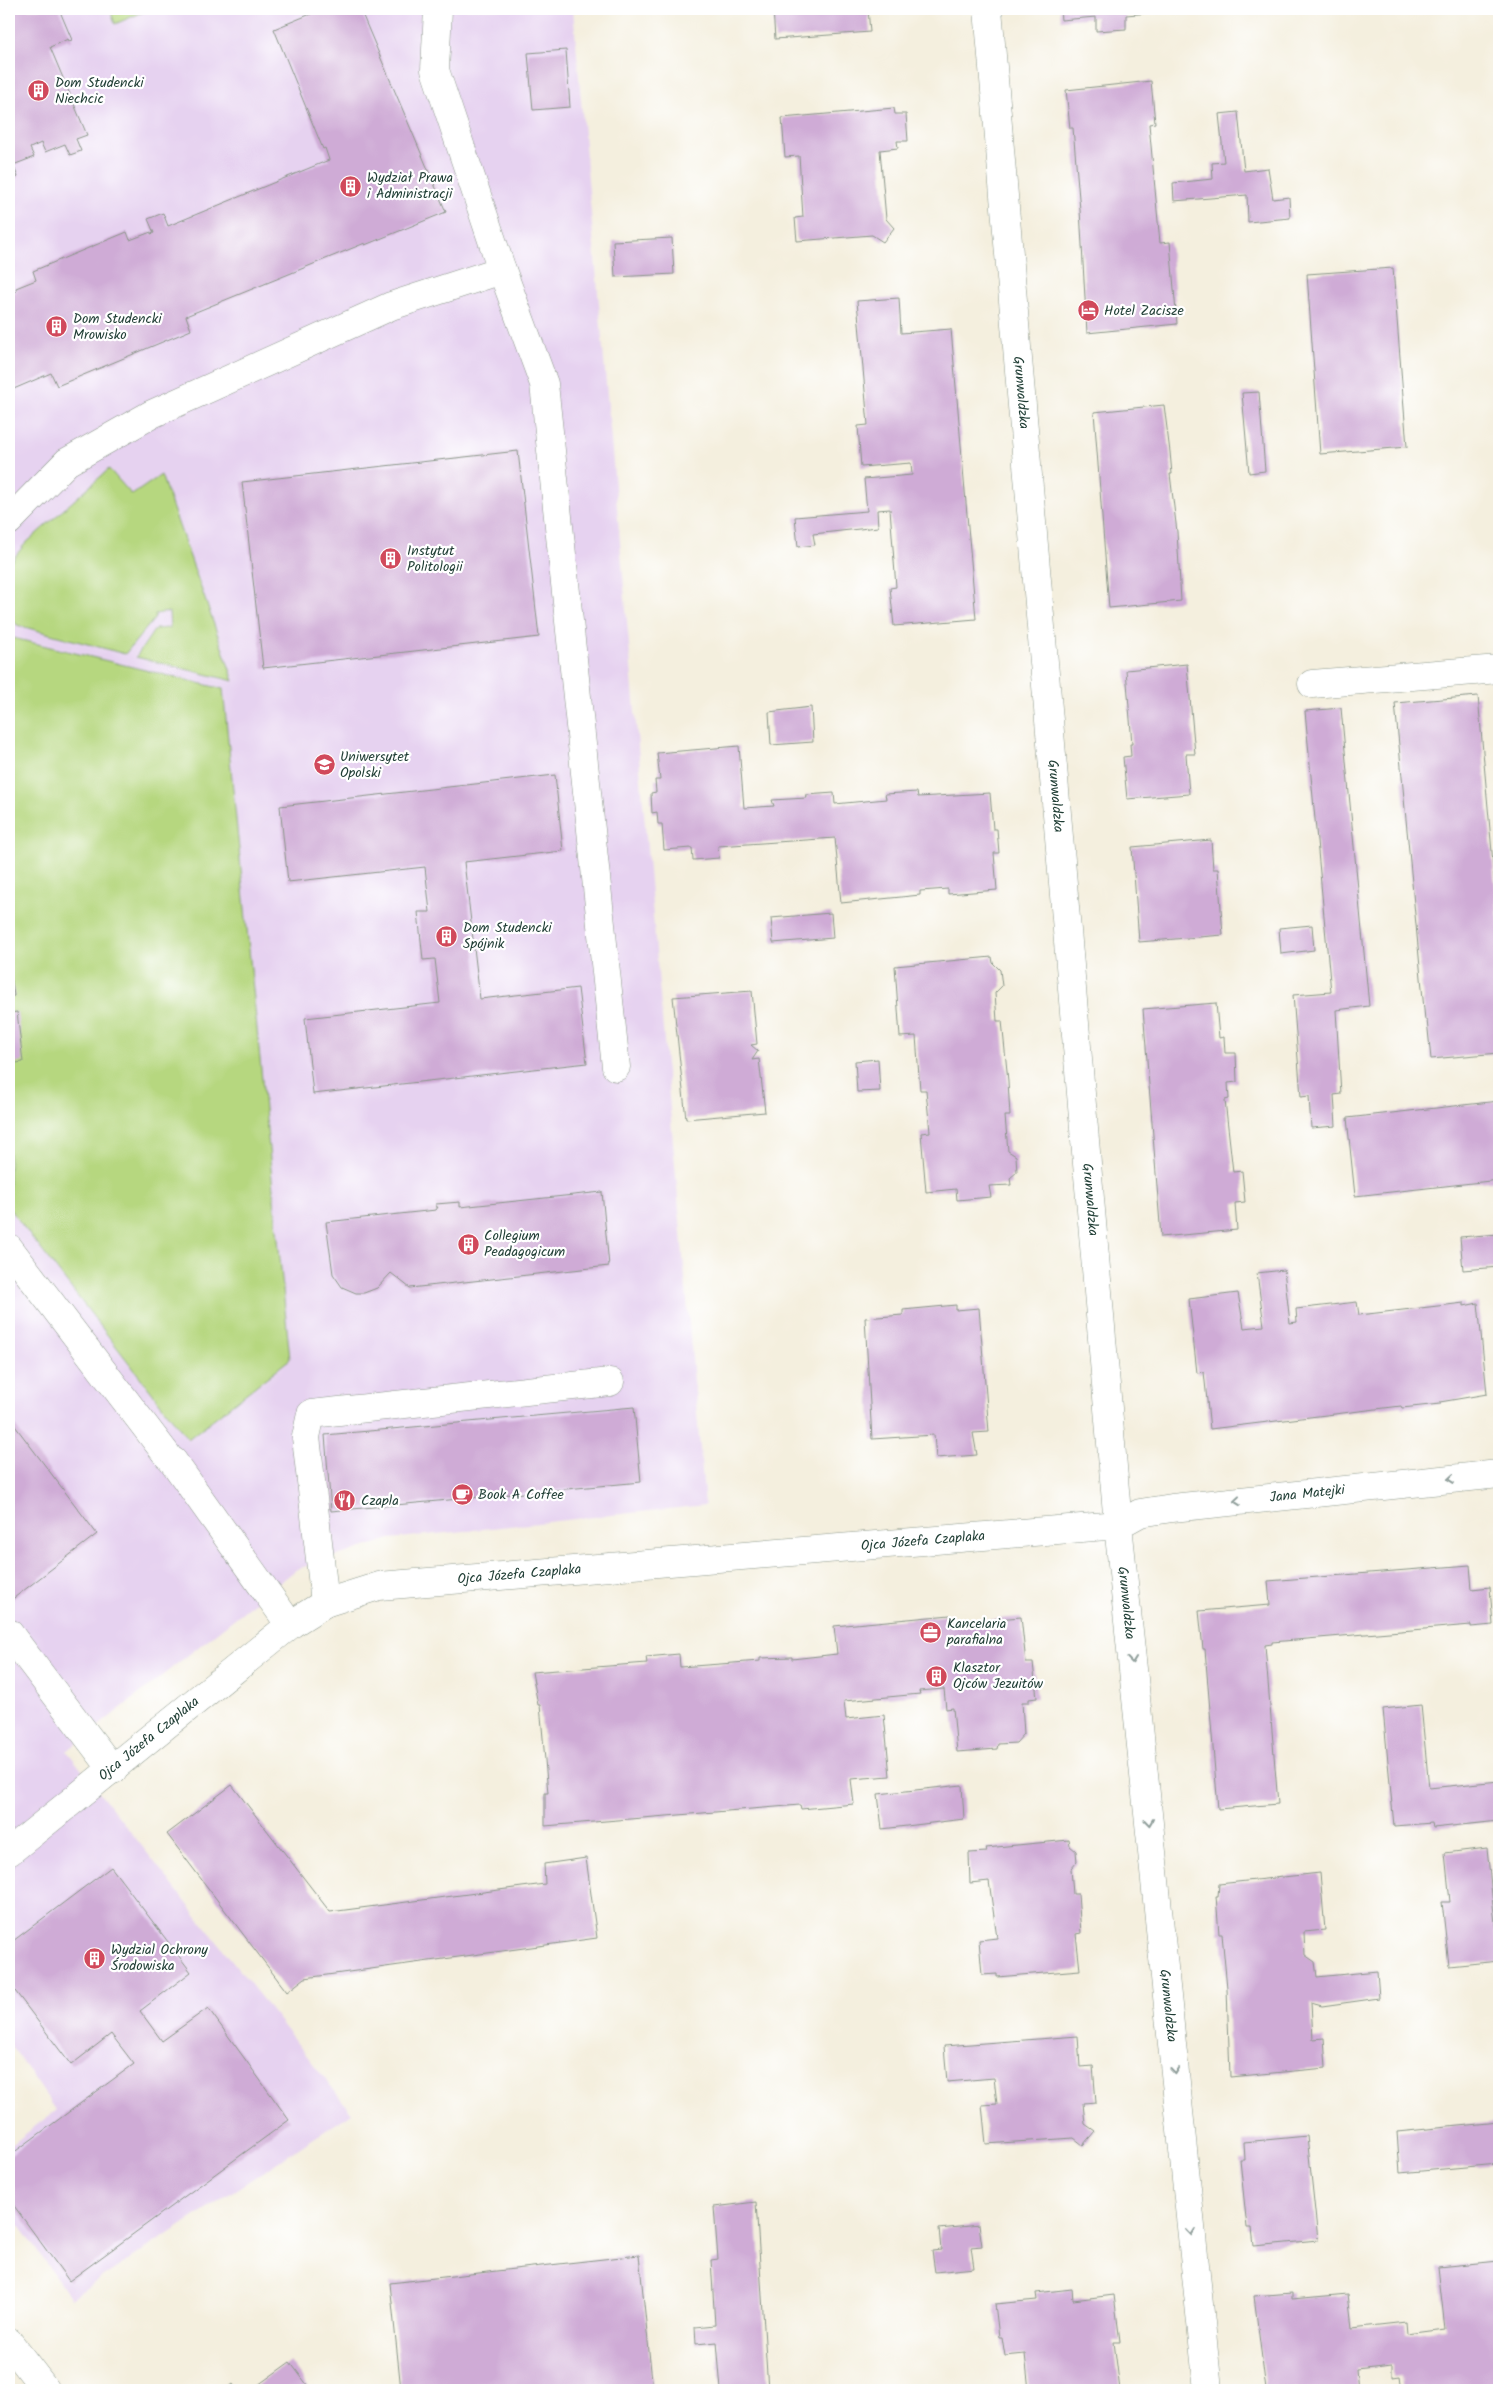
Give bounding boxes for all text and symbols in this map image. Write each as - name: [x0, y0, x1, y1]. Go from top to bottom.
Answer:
- place label: Dom Studencki Niechcic: [55, 72, 144, 110]
- building icon: Dom Studencki Niechcic: [27, 79, 51, 103]
- place label: Wydział Prawa i Administracji: [367, 167, 453, 205]
- building icon: Wydział Prawa i Administracji: [339, 174, 363, 198]
- hotel icon: Hotel Zacisze: [1076, 299, 1100, 323]
- place label: Hotel Zacisze: [1104, 300, 1184, 322]
- place label: Dom Studencki Mrowisko: [73, 308, 162, 346]
- building icon: Dom Studencki Mrowisko: [45, 315, 69, 339]
- street label: Grunwaldzka: [1007, 355, 1035, 430]
- place label: Instytut Politologii: [407, 540, 463, 578]
- building icon: Instytut Politologii: [379, 547, 403, 571]
- place label: Uniwersytet Opolski: [340, 746, 410, 784]
- school or university icon: Uniwersytet Opolski: [312, 753, 336, 777]
- street label: Grunwaldzka: [1041, 759, 1070, 834]
- place label: Dom Studencki Spójnik: [463, 917, 552, 955]
- building icon: Dom Studencki Spójnik: [435, 924, 459, 948]
- street label: Grunwaldzka: [1076, 1162, 1104, 1237]
- place label: Collegium Peadagogicum: [484, 1225, 565, 1263]
- building icon: Collegium Peadagogicum: [456, 1232, 480, 1256]
- one-way arrow: [1446, 1473, 1454, 1484]
- street label: Jana Matejki: [1268, 1479, 1347, 1509]
- cafe icon: Book A Coffee: [450, 1483, 474, 1507]
- place label: Book A Coffee: [478, 1484, 564, 1506]
- restaurant icon: Czapla: [333, 1489, 357, 1513]
- place label: Czapla: [361, 1490, 399, 1512]
- one-way arrow: [1233, 1496, 1241, 1507]
- street label: Ojca Józefa Czaplaka: [860, 1525, 986, 1557]
- street label: Ojca Józefa Czaplaka: [456, 1558, 582, 1590]
- street label: Grunwaldzka: [1111, 1565, 1141, 1641]
- place label: Kancelaria parafialna: [946, 1613, 1006, 1651]
- office icon: Kancelaria parafialna: [919, 1620, 943, 1644]
- place label: Klasztor Ojców Jezuitów: [953, 1657, 1044, 1695]
- one-way arrow: [1126, 1657, 1137, 1665]
- building icon: Klasztor Ojców Jezuitów: [925, 1664, 949, 1688]
- street label: Ojca Józefa Czaplaka: [94, 1691, 204, 1787]
- one-way arrow: [1143, 1818, 1154, 1826]
- place label: Wydzial Ochrony Środowiska: [111, 1939, 208, 1977]
- building icon: Wydzial Ochrony Środowiska: [83, 1946, 107, 1970]
- street label: Grunwaldzka: [1153, 1968, 1183, 2043]
- one-way arrow: [1169, 2067, 1180, 2075]
- one-way arrow: [1185, 2229, 1196, 2237]

